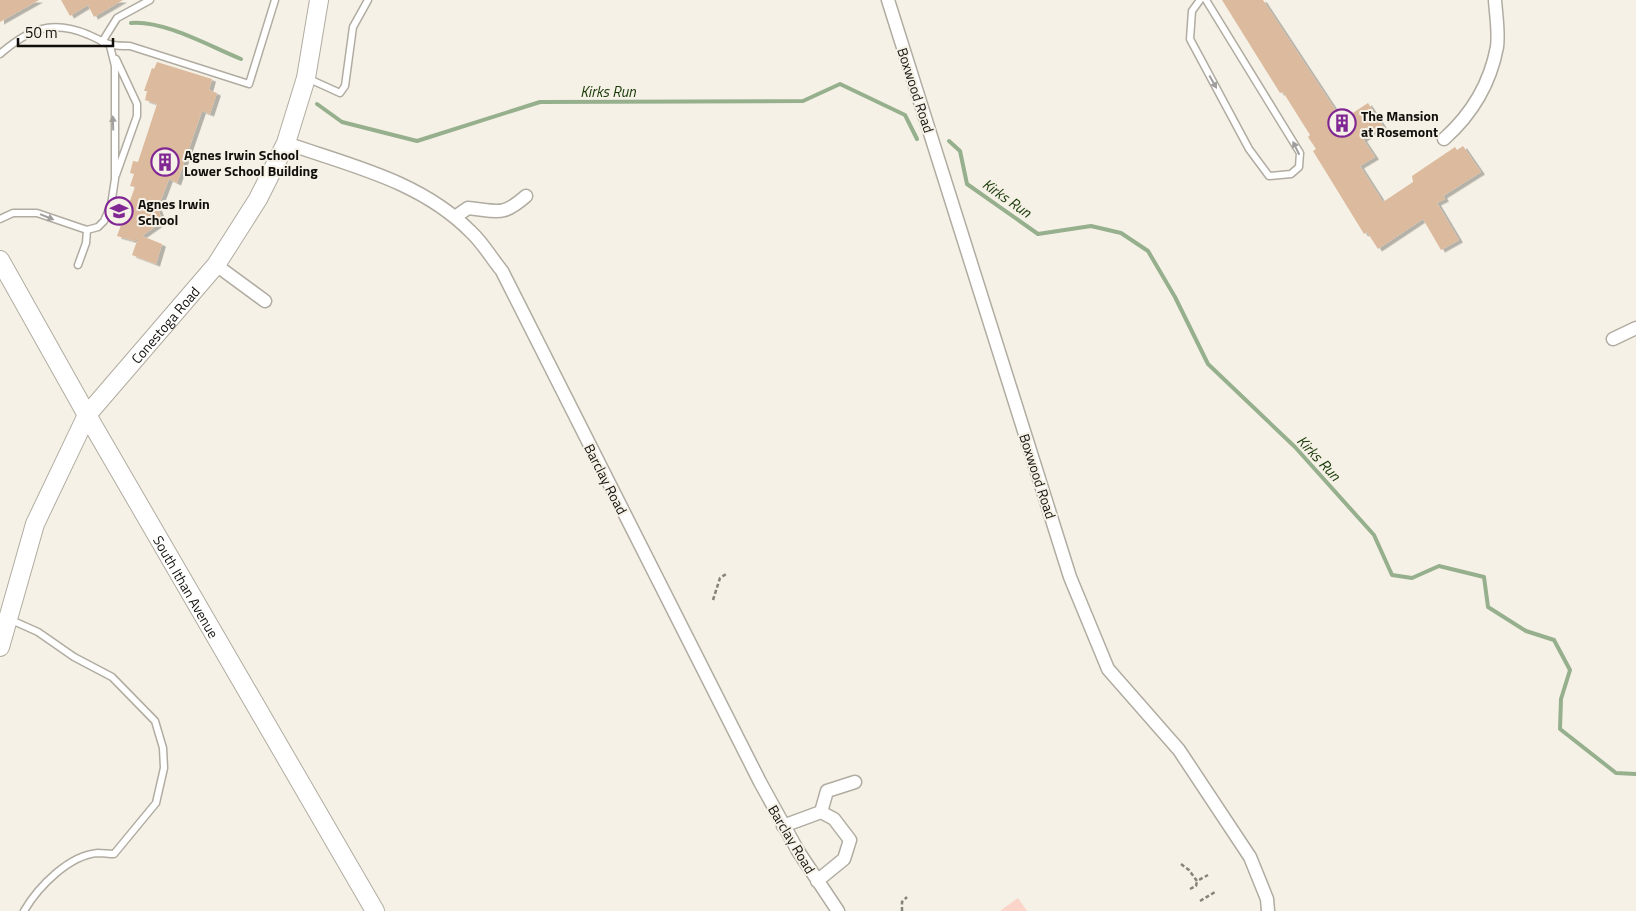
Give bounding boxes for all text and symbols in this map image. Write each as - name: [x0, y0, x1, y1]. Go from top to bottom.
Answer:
- scale bar: [18, 15, 112, 47]
- text: 50 m: [25, 21, 58, 44]
- street label: Boxwood Road: [892, 45, 940, 135]
- one-way arrow: [1209, 75, 1217, 90]
- water label: Kirks Run: [580, 80, 636, 103]
- place label: The Mansion at Rosemont: [1361, 105, 1439, 142]
- building icon: The Mansion at Rosemont: [1327, 108, 1357, 138]
- one-way arrow: [109, 115, 117, 131]
- one-way arrow: [1292, 140, 1300, 155]
- place label: Agnes Irwin School Lower School Building: [184, 144, 318, 181]
- building icon: Agnes Irwin School Lower School Building: [150, 147, 180, 177]
- water label: Kirks Run: [978, 173, 1037, 224]
- place label: Agnes Irwin School: [138, 193, 210, 230]
- school or university icon: Agnes Irwin School: [104, 196, 134, 226]
- one-way arrow: [40, 213, 55, 221]
- street label: Conestoga Road: [126, 281, 204, 368]
- water label: Kirks Run: [1292, 430, 1347, 487]
- street label: Boxwood Road: [1014, 431, 1062, 521]
- street label: Barclay Road: [579, 440, 633, 518]
- street label: South Ithan Avenue: [149, 531, 225, 642]
- street label: Barclay Road: [763, 801, 821, 877]

